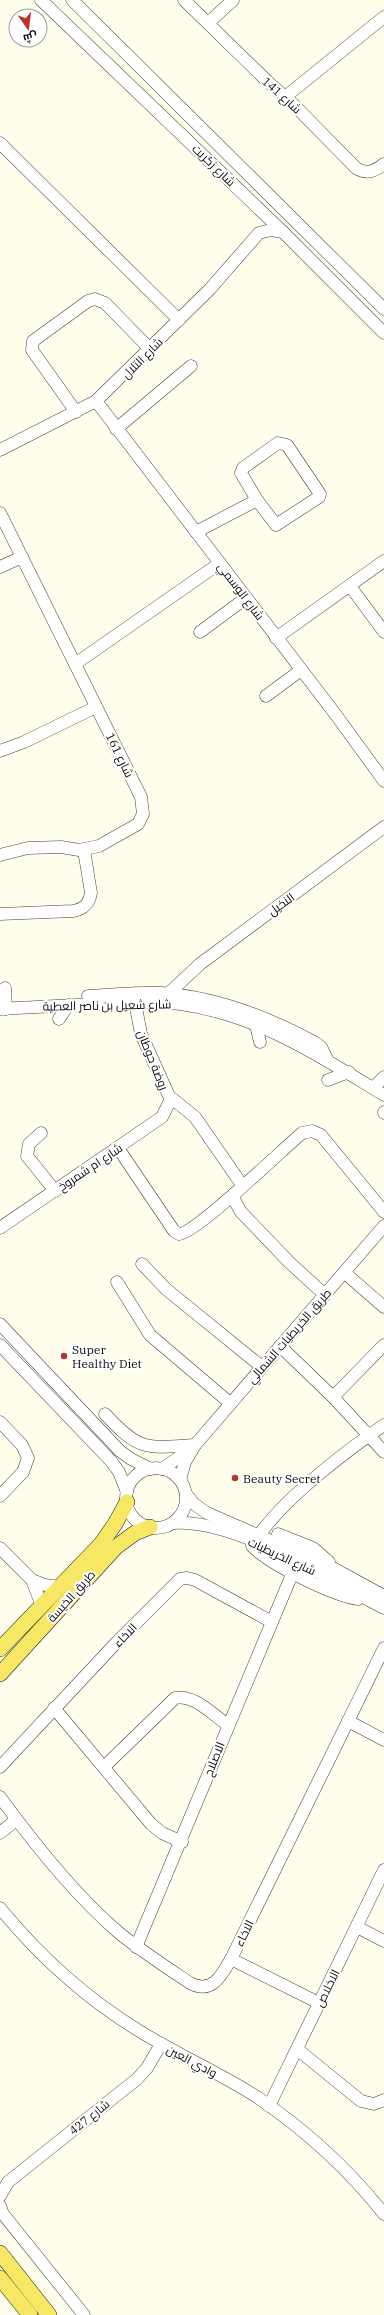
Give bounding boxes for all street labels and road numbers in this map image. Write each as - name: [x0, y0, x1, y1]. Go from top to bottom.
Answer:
- street label: شارع 141: [259, 73, 305, 117]
- street label: شارع زكريت: [189, 141, 239, 190]
- street label: شارع التلال: [118, 334, 166, 382]
- street label: شارع الوسمي: [212, 559, 268, 625]
- street label: شارع 161: [102, 730, 137, 780]
- street label: النخيل: [265, 889, 297, 919]
- street label: شارع شعيل بن ناصر العطية: [42, 996, 172, 1015]
- street label: روضة حوطان: [134, 1028, 172, 1092]
- street label: شارع ام شمروخ: [55, 1140, 126, 1195]
- street label: طريق الخريطيات الشمالي: [244, 1285, 337, 1388]
- street label: شارع الخريطيات: [245, 1534, 318, 1579]
- street label: طريق الخيسة: [44, 1567, 98, 1625]
- street label: الاخاء: [110, 1620, 140, 1650]
- street label: الاصلاح: [200, 1740, 229, 1779]
- street label: الاخاء: [231, 1917, 257, 1949]
- street label: الاخلاص: [311, 1967, 343, 2009]
- street label: وادي العين: [163, 2041, 220, 2083]
- street label: شارع 427: [66, 2096, 113, 2139]

